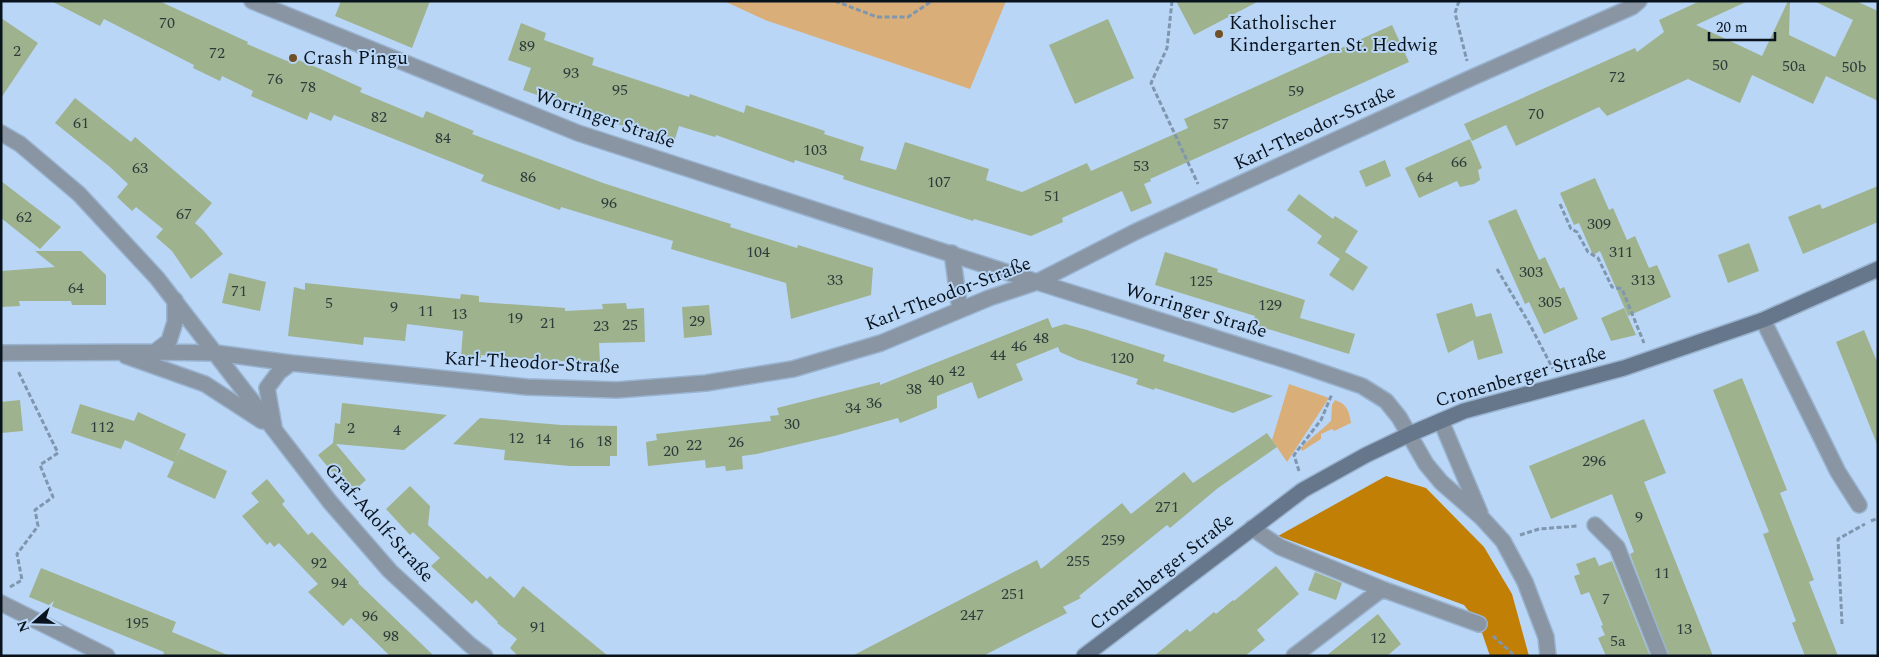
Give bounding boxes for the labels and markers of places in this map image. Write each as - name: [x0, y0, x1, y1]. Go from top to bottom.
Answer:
- place label: Katholischer Kindergarten St. Hedwig: [1229, 9, 1438, 60]
- marker: Katholischer Kindergarten St. Hedwig: [1213, 28, 1225, 40]
- place label: Crash Pingu: [303, 44, 408, 73]
- marker: Crash Pingu: [287, 52, 299, 64]

